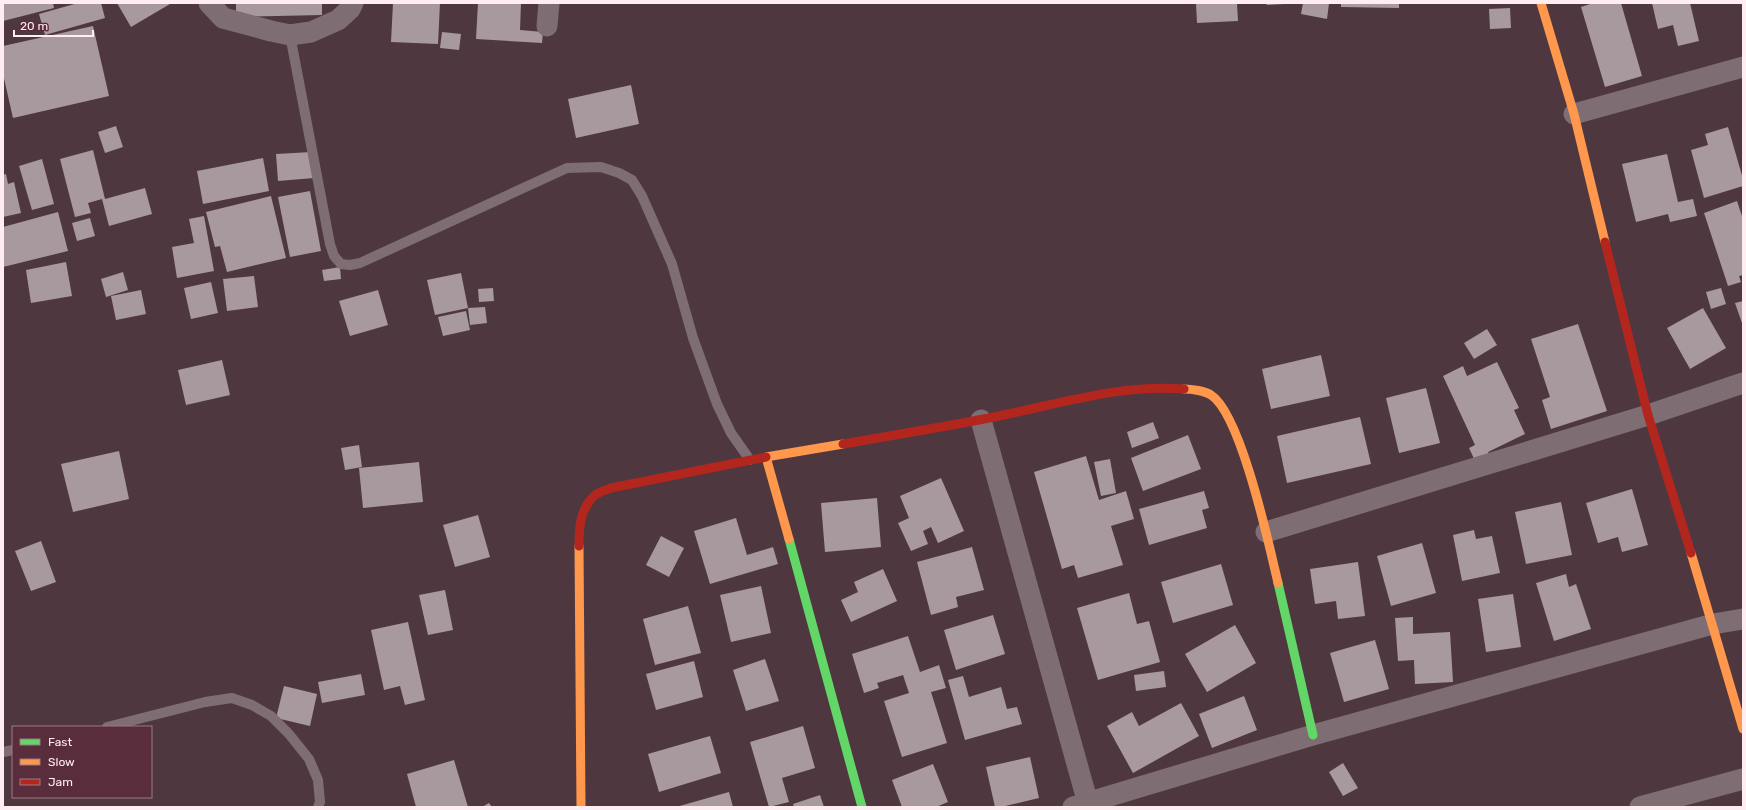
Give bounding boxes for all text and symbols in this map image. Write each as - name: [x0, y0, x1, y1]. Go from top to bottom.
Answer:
- scale bar: [14, 12, 93, 38]
- text: 20 m: [20, 19, 48, 33]
- legend: [12, 726, 152, 798]
- text: Fast: [48, 735, 72, 749]
- text: Slow: [48, 755, 75, 769]
- text: Jam: [48, 775, 73, 789]

